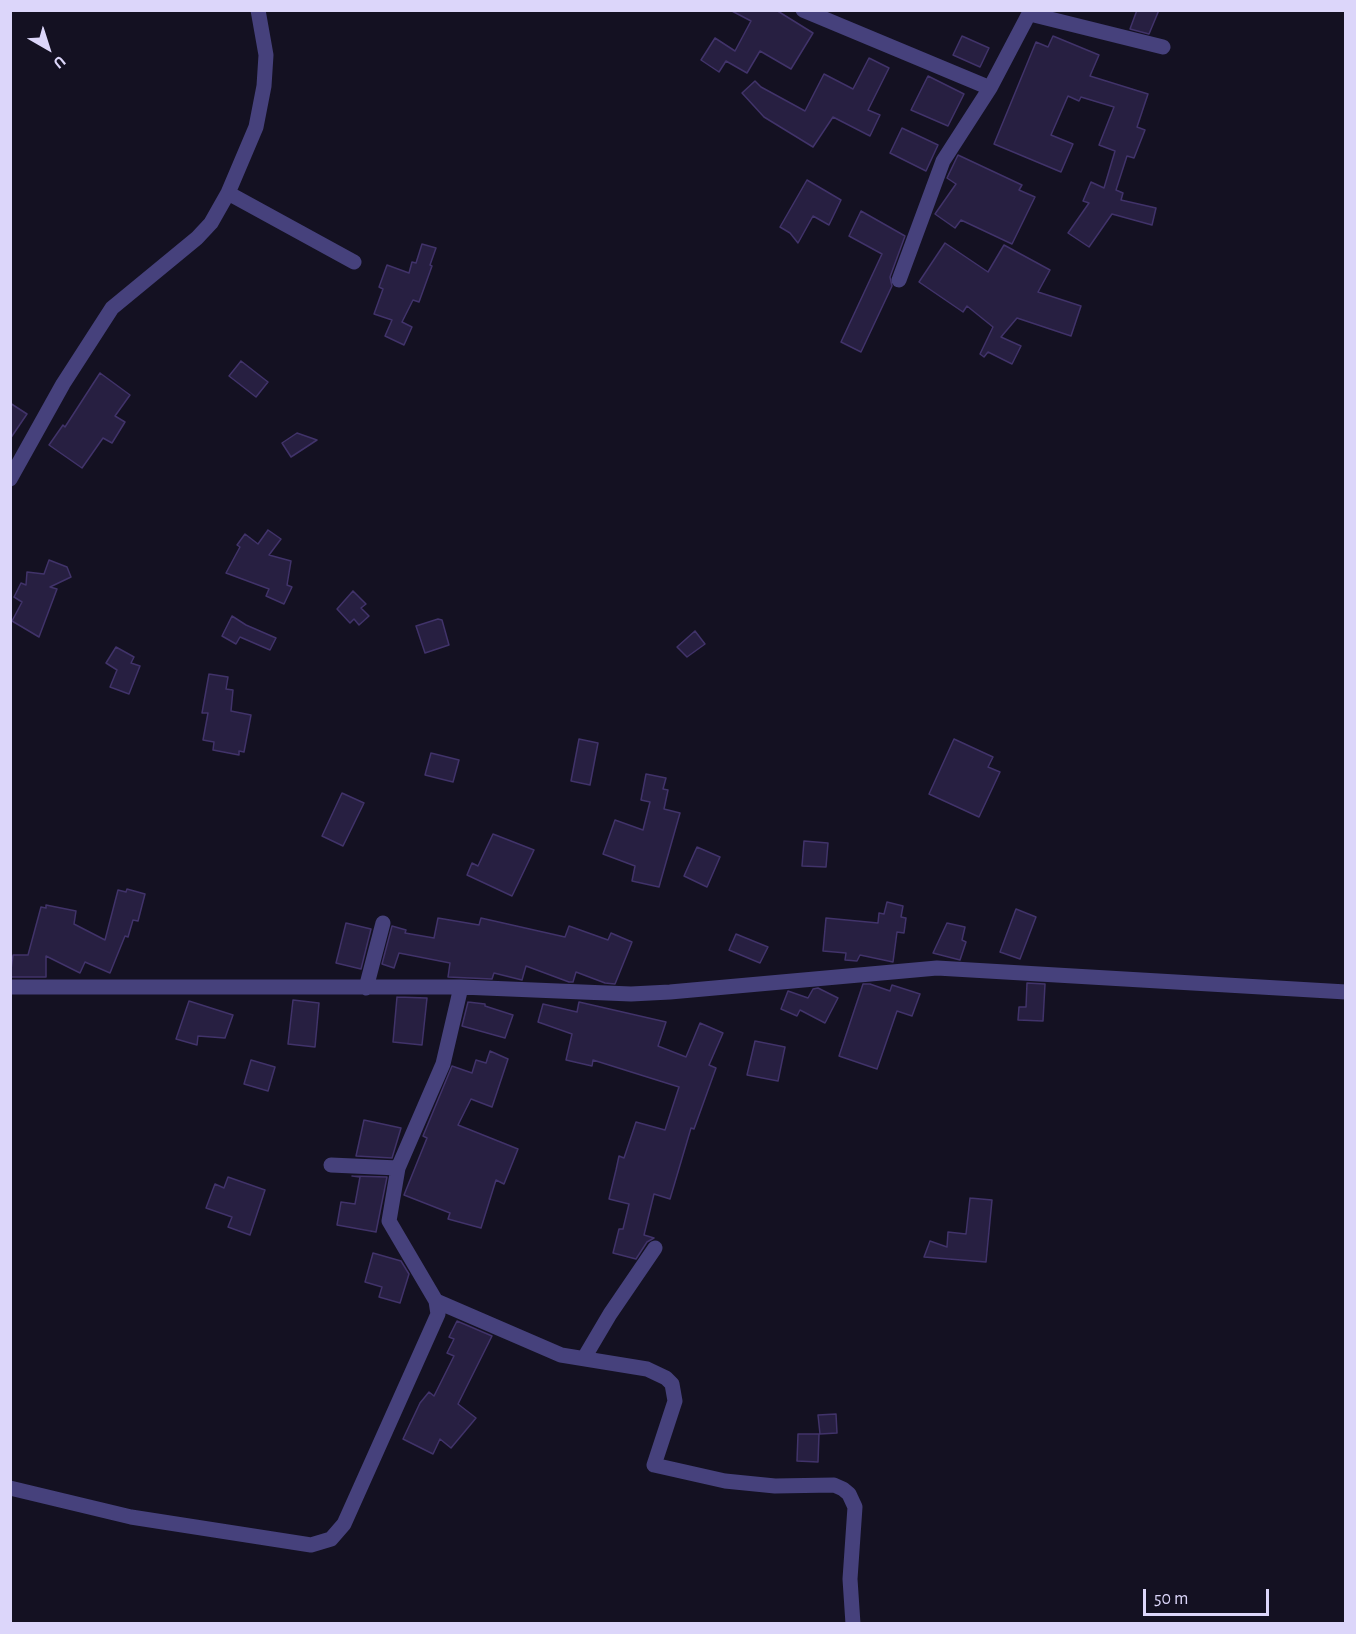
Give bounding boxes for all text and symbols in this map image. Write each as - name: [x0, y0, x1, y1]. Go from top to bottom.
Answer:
- north arrow: [18, 18, 78, 78]
- text: U: [50, 53, 68, 71]
- scale bar: [1146, 1577, 1272, 1615]
- text: 50 m: [1154, 1590, 1188, 1608]

